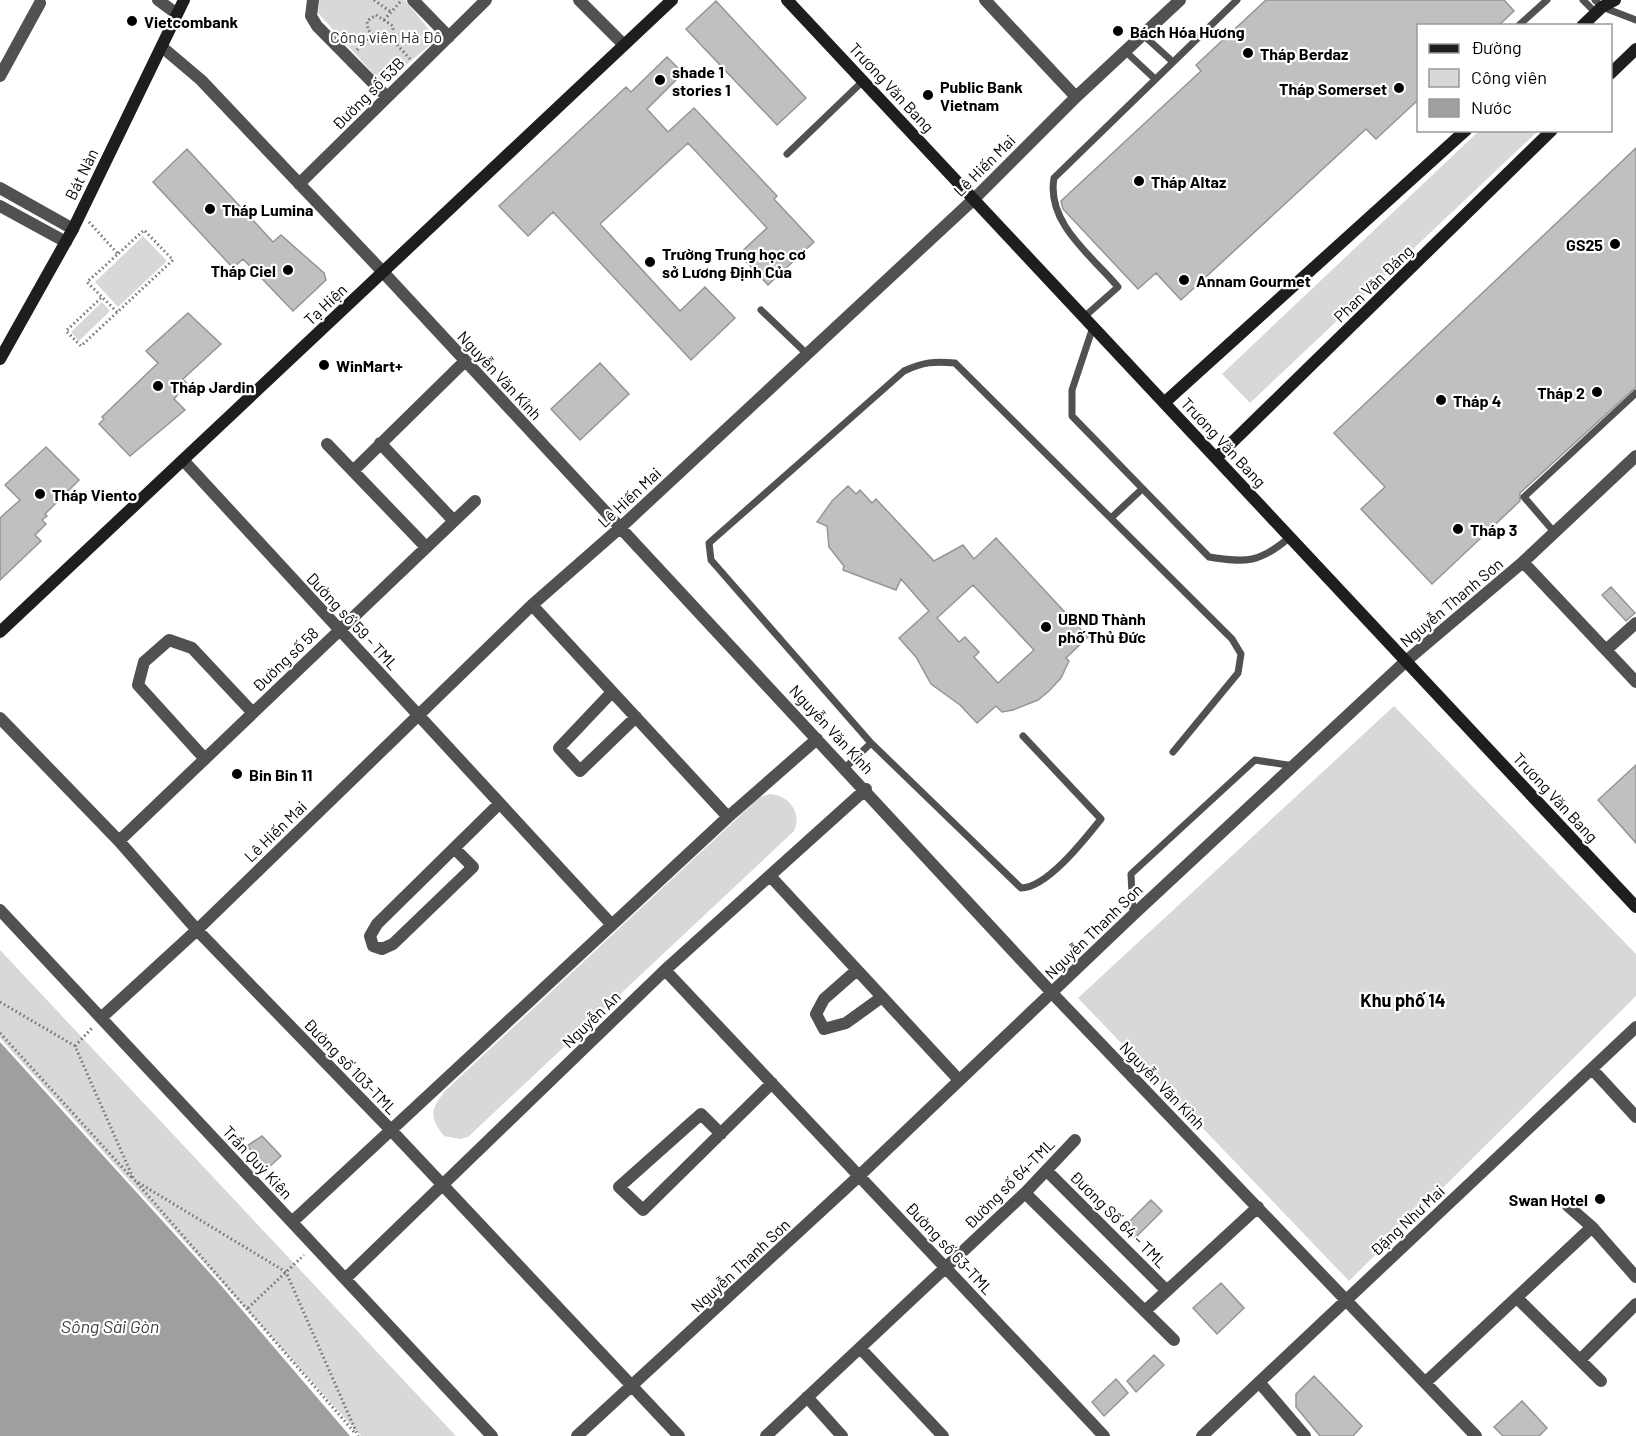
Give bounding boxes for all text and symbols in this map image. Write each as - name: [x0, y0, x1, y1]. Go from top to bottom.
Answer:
- place label: Vietcombank: [144, 12, 239, 31]
- marker: Vietcombank: [125, 14, 139, 28]
- place label: Bách Hóa Hương: [1130, 22, 1245, 41]
- marker: Bách Hóa Hương: [1111, 24, 1125, 38]
- legend: [1417, 24, 1612, 132]
- park label: Công viên Hà Đô: [330, 27, 442, 46]
- text: Đường: [1471, 36, 1522, 58]
- street label: Trương Văn Bang: [846, 38, 938, 136]
- place label: Tháp Berdaz: [1260, 44, 1348, 63]
- marker: Tháp Berdaz: [1241, 46, 1255, 60]
- street label: Đường số 53B: [328, 53, 408, 133]
- place label: shade 1 stories 1: [672, 62, 731, 99]
- text: Công viên: [1471, 66, 1547, 88]
- marker: shade 1 stories 1: [653, 73, 667, 87]
- place label: Public Bank Vietnam: [940, 77, 1023, 114]
- place label: Tháp Somerset: [1279, 79, 1387, 98]
- marker: Tháp Somerset: [1392, 81, 1406, 95]
- marker: Public Bank Vietnam: [921, 88, 935, 102]
- text: Nước: [1471, 96, 1512, 118]
- street label: Lê Hiến Mai: [949, 130, 1019, 200]
- street label: Bát Nàn: [60, 145, 102, 203]
- place label: Tháp Altaz: [1151, 172, 1226, 191]
- marker: Tháp Altaz: [1132, 174, 1146, 188]
- place label: Tháp Lumina: [222, 200, 313, 219]
- marker: Tháp Lumina: [203, 202, 217, 216]
- place label: GS25: [1566, 235, 1603, 254]
- marker: GS25: [1608, 237, 1622, 251]
- street label: Phan Văn Đáng: [1329, 240, 1417, 326]
- place label: Trường Trung học cơ sở Lương Định Của: [662, 244, 806, 281]
- marker: Trường Trung học cơ sở Lương Định Của: [643, 255, 657, 269]
- place label: Tháp Ciel: [211, 261, 276, 280]
- marker: Tháp Ciel: [281, 263, 295, 277]
- place label: Annam Gourmet: [1196, 271, 1311, 290]
- marker: Annam Gourmet: [1177, 273, 1191, 287]
- street label: Tạ Hiện: [300, 279, 350, 329]
- street label: Nguyễn Văn Kỉnh: [454, 327, 546, 423]
- place label: WinMart+: [336, 356, 403, 375]
- marker: WinMart+: [317, 358, 331, 372]
- place label: Tháp Jardin: [170, 377, 254, 396]
- marker: Tháp Jardin: [151, 379, 165, 393]
- place label: Tháp 2: [1537, 383, 1585, 402]
- marker: Tháp 2: [1590, 385, 1604, 399]
- place label: Tháp 4: [1453, 391, 1502, 410]
- street label: Trương Văn Bang: [1178, 393, 1270, 491]
- marker: Tháp 4: [1434, 393, 1448, 407]
- street label: Lê Hiến Mai: [593, 463, 665, 531]
- place label: Tháp Viento: [52, 485, 137, 504]
- marker: Tháp Viento: [33, 487, 47, 501]
- place label: Tháp 3: [1470, 520, 1518, 539]
- marker: Tháp 3: [1451, 522, 1465, 536]
- street label: Nguyễn Thanh Sơn: [1396, 553, 1506, 651]
- street label: Dường số 59 - TML: [303, 569, 403, 673]
- place label: UBND Thành phố Thủ Đức: [1058, 609, 1146, 646]
- marker: UBND Thành phố Thủ Đức: [1039, 620, 1053, 634]
- street label: Đường số 58: [248, 623, 322, 695]
- street label: Nguyễn Văn Kỉnh: [786, 681, 878, 777]
- street label: Trương Văn Bang: [1510, 748, 1602, 846]
- place label: Bin Bin 11: [249, 765, 312, 784]
- marker: Bin Bin 11: [230, 767, 244, 781]
- street label: Lê Hiến Mai: [240, 797, 310, 865]
- street label: Nguyễn Thanh Sơn: [1040, 880, 1146, 982]
- street label: Nguyễn An: [558, 987, 624, 1051]
- district label: Khu phố 14: [1360, 989, 1446, 1011]
- street label: Đường số 103-TML: [301, 1014, 401, 1118]
- street label: Nguyễn Văn Kỉnh: [1116, 1037, 1210, 1133]
- street label: Trần Quý Kiên: [219, 1121, 297, 1203]
- street label: Đường số 64-TML: [960, 1134, 1058, 1232]
- street label: Đương Số 64 - TML: [1067, 1167, 1171, 1271]
- street label: Đặng Như Mai: [1366, 1181, 1448, 1259]
- place label: Swan Hotel: [1509, 1190, 1588, 1209]
- marker: Swan Hotel: [1593, 1192, 1607, 1206]
- street label: Đường số 63-TML: [902, 1198, 998, 1298]
- street label: Nguyễn Thanh Sơn: [687, 1214, 793, 1316]
- water label: Sông Sài Gòn: [61, 1315, 159, 1337]

